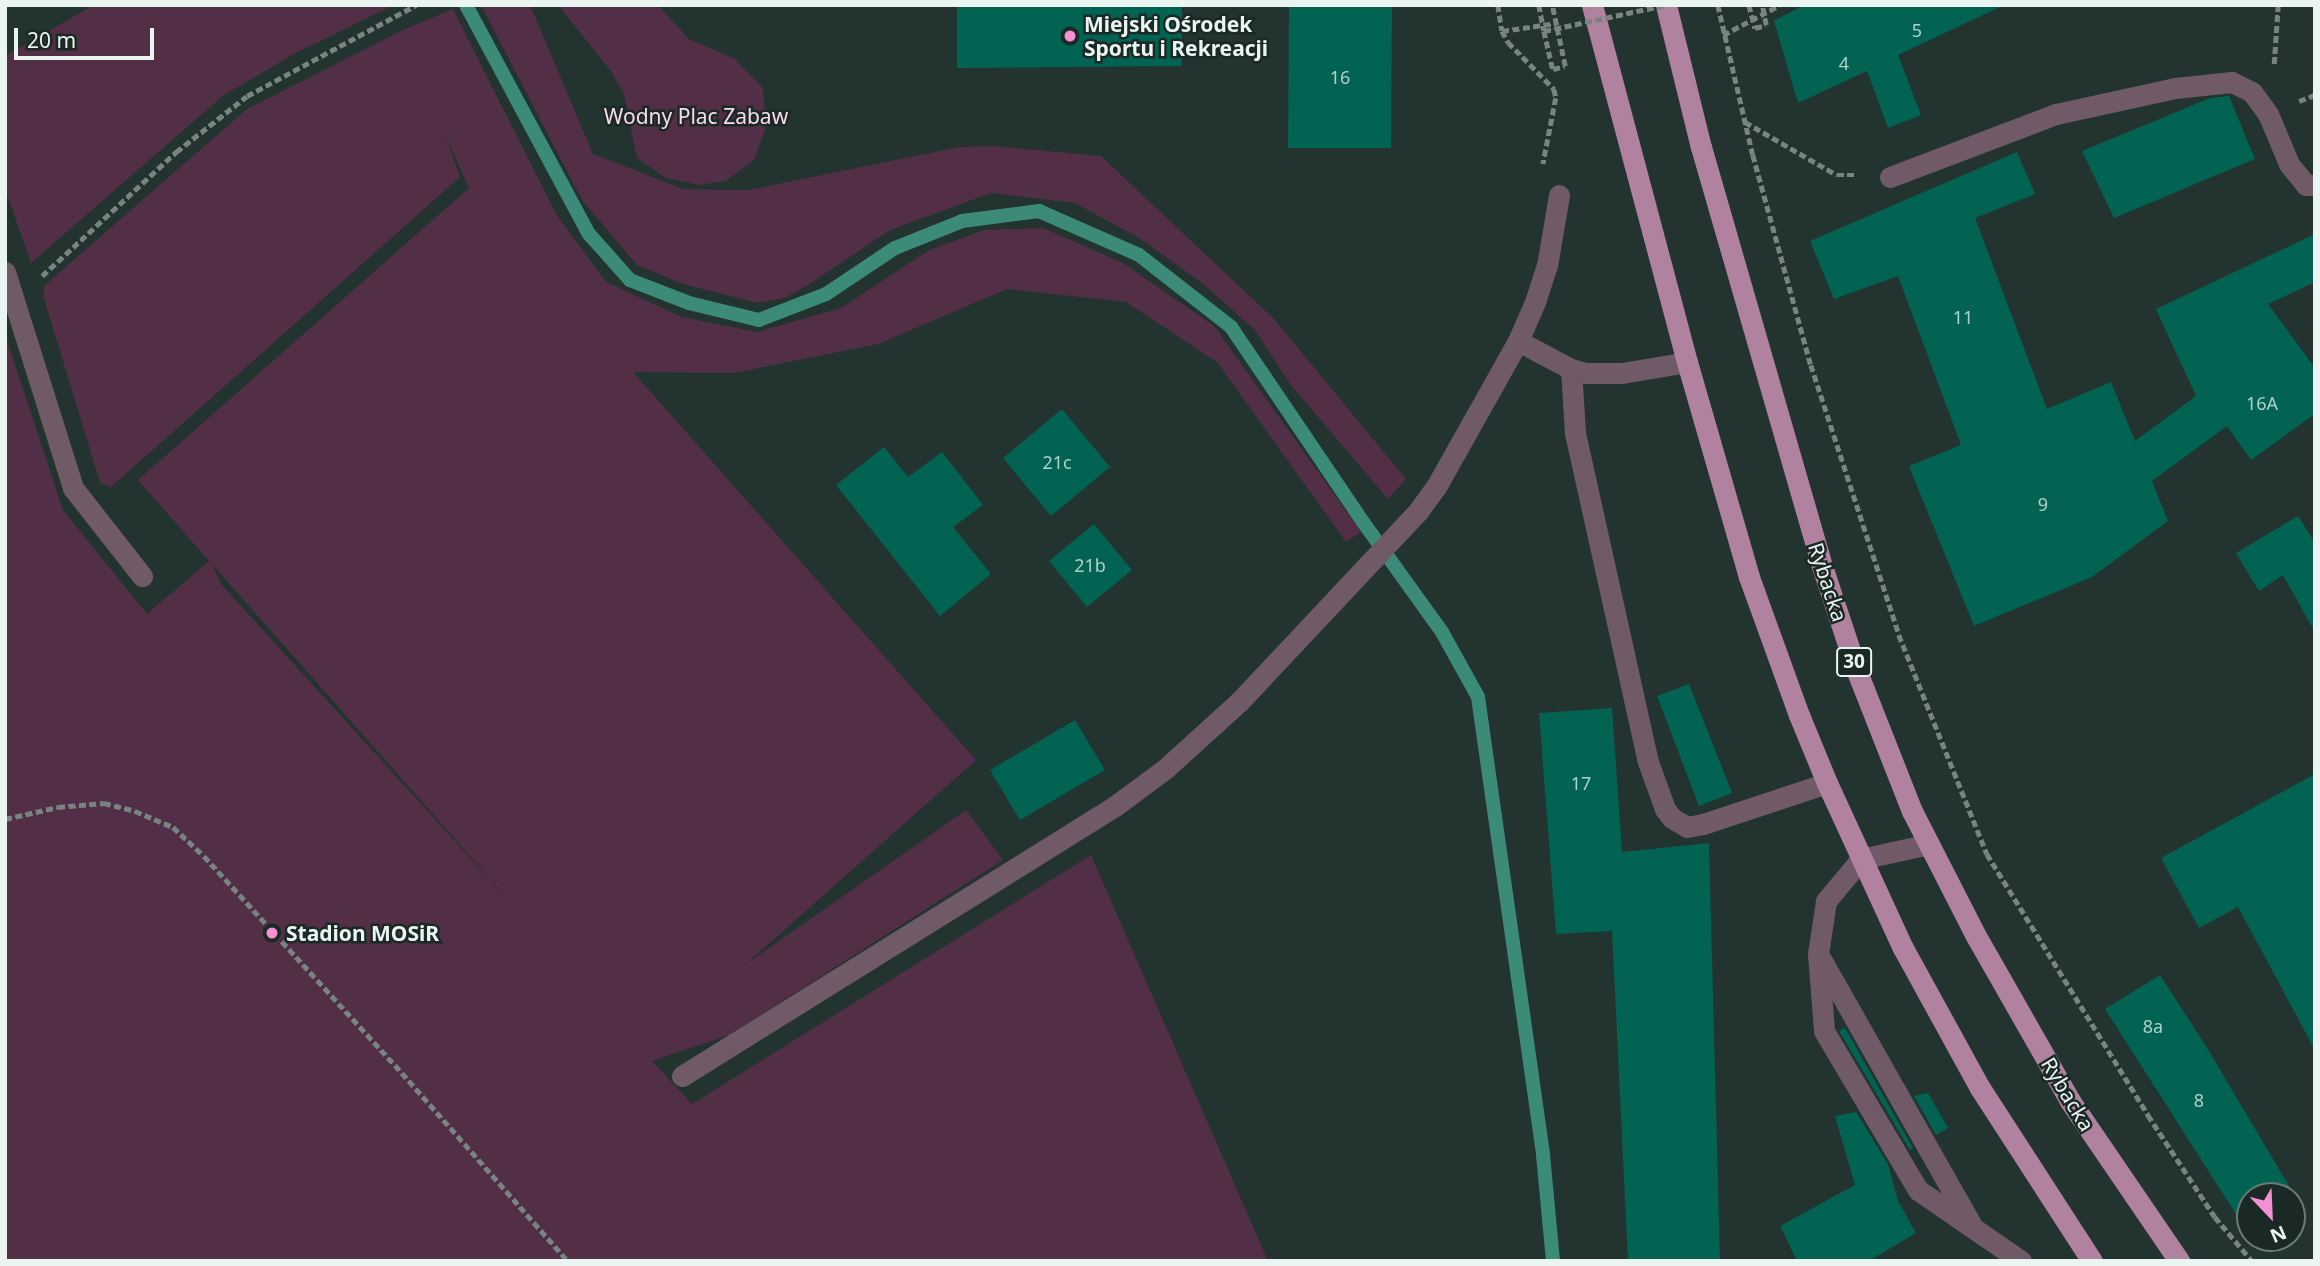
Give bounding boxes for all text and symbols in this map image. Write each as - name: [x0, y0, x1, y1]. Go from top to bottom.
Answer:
- place label: Miejski Ośrodek Sportu i Rekreacji: [1084, 11, 1268, 61]
- scale bar: [18, 14, 158, 58]
- house number: 5: [1912, 19, 1922, 41]
- text: 20 m: [27, 26, 76, 54]
- marker: Miejski Ośrodek Sportu i Rekreacji: [1062, 28, 1078, 44]
- house number: 4: [1839, 52, 1849, 74]
- house number: 16: [1330, 66, 1350, 88]
- park label: Wodny Plac Zabaw: [604, 103, 788, 129]
- house number: 11: [1953, 306, 1973, 328]
- house number: 16A: [2246, 392, 2278, 414]
- house number: 21c: [1042, 451, 1072, 473]
- house number: 9: [2038, 493, 2048, 515]
- street label: Rybacka: [1803, 539, 1853, 625]
- house number: 21b: [1074, 554, 1106, 576]
- road number: 30: [1835, 646, 1873, 678]
- house number: 17: [1571, 772, 1591, 794]
- place label: Stadion MOSiR: [286, 920, 439, 946]
- marker: Stadion MOSiR: [264, 925, 280, 941]
- house number: 8a: [2143, 1015, 2163, 1037]
- street label: Rybacka: [2036, 1053, 2100, 1135]
- house number: 8: [2194, 1089, 2204, 1111]
- north arrow: [2236, 1182, 2306, 1252]
- text: N: [2266, 1220, 2291, 1249]

